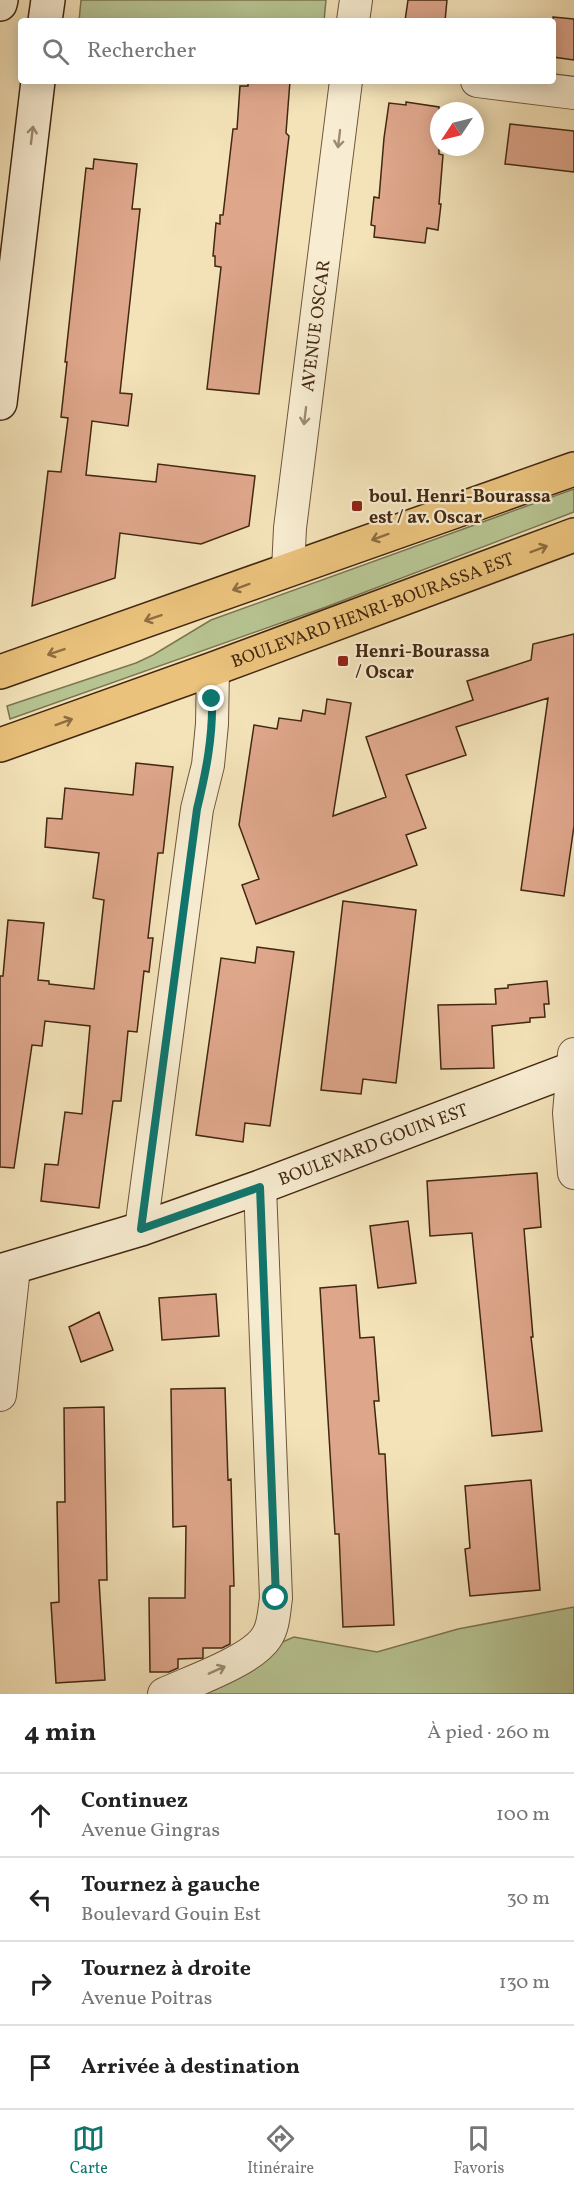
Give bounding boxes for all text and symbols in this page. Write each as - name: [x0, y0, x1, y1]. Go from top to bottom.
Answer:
- search box: [18, 18, 556, 84]
- icon: search: [39, 35, 72, 68]
- text: Rechercher: [87, 36, 196, 67]
- north arrow: [430, 102, 484, 156]
- one-way arrow: [26, 126, 37, 146]
- one-way arrow: [334, 129, 345, 148]
- street label: AVENUE OSCAR: [296, 258, 337, 393]
- one-way arrow: [299, 405, 310, 425]
- place label: boul. Henri-Bourassa est / av. Oscar: [369, 485, 551, 531]
- marker: boul. Henri-Bourassa est / av. Oscar: [350, 499, 364, 513]
- one-way arrow: [371, 533, 390, 544]
- one-way arrow: [529, 542, 548, 553]
- street label: BOULEVARD HENRI-BOURASSA EST: [228, 547, 518, 675]
- one-way arrow: [232, 583, 251, 594]
- one-way arrow: [144, 614, 163, 625]
- place label: Henri-Bourassa / Oscar: [355, 640, 490, 686]
- one-way arrow: [47, 648, 66, 659]
- marker: Henri-Bourassa / Oscar: [336, 654, 350, 668]
- route end: [198, 685, 224, 711]
- one-way arrow: [54, 715, 73, 726]
- street label: BOULEVARD GOUIN EST: [275, 1098, 472, 1193]
- route start: [262, 1584, 288, 1610]
- one-way arrow: [208, 1663, 226, 1675]
- text: 4 min: [24, 1715, 96, 1751]
- text: À pied · 260 m: [427, 1719, 550, 1747]
- text: Continuez: [81, 1786, 188, 1817]
- icon: ahead: [24, 1799, 57, 1832]
- text: 100 m: [496, 1801, 550, 1829]
- text: Avenue Gingras: [81, 1817, 220, 1845]
- text: Tournez à gauche: [81, 1870, 260, 1901]
- icon: left: [24, 1883, 57, 1916]
- text: 30 m: [506, 1885, 550, 1913]
- text: Boulevard Gouin Est: [81, 1901, 261, 1929]
- text: Tournez à droite: [81, 1954, 251, 1985]
- icon: right: [24, 1967, 57, 2000]
- text: 130 m: [499, 1969, 550, 1997]
- text: Avenue Poitras: [81, 1985, 212, 2013]
- icon: arrive: [24, 2051, 57, 2084]
- text: Arrivée à destination: [81, 2052, 300, 2083]
- tab: Carte: [70, 2122, 108, 2180]
- tab: Itinéraire: [247, 2122, 314, 2180]
- tab: Favoris: [453, 2122, 504, 2180]

